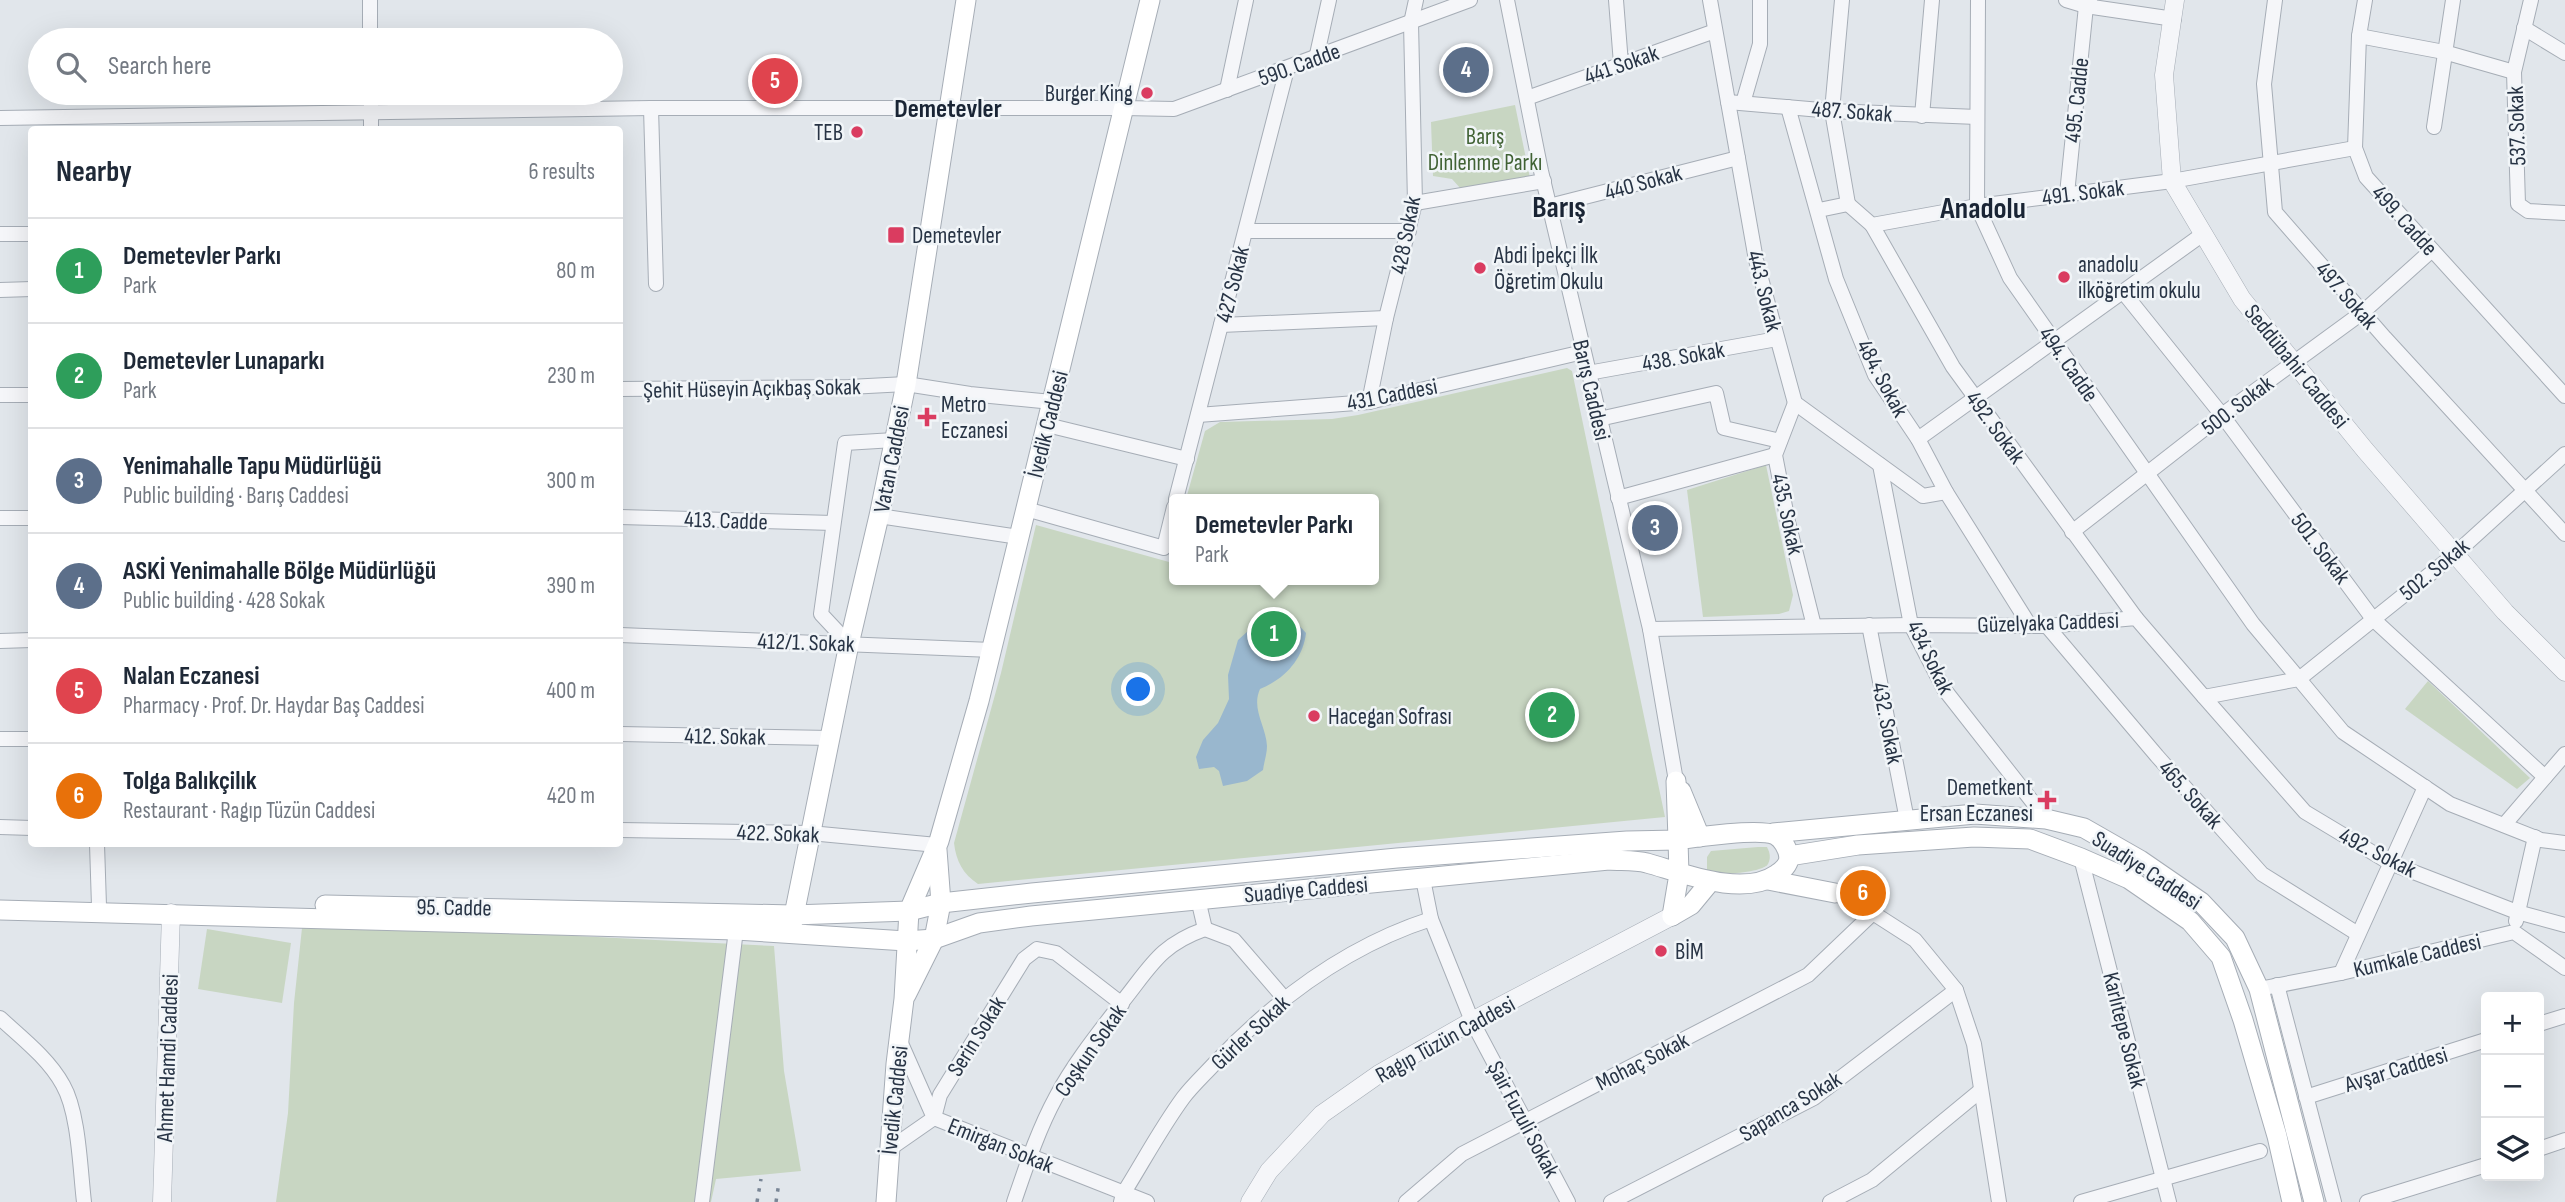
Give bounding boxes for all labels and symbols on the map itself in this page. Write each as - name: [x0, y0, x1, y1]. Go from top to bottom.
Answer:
- street label: 590. Cadde: [1255, 37, 1344, 93]
- street label: 441 Sokak: [1580, 39, 1662, 91]
- pin: 4: [1443, 44, 1489, 96]
- pin: 5: [752, 55, 798, 107]
- street label: 495. Cadde: [2059, 56, 2095, 144]
- place label: Burger King: [1045, 80, 1133, 108]
- marker: Burger King: [1139, 85, 1155, 101]
- street label: 537. Sokak: [2502, 85, 2532, 166]
- district label: Demetevler: [894, 94, 1002, 125]
- street label: 487. Sokak: [1811, 95, 1893, 129]
- place label: TEB: [814, 119, 843, 147]
- park label: Barış Dinlenme Parkı: [1428, 123, 1542, 177]
- marker: TEB: [849, 124, 865, 140]
- street label: 440 Sokak: [1601, 159, 1685, 207]
- street label: 491. Sokak: [2041, 174, 2126, 212]
- street label: 499. Cadde: [2365, 180, 2443, 262]
- district label: Barış: [1532, 190, 1586, 226]
- district label: Anadolu: [1939, 191, 2026, 227]
- street label: 428 Sokak: [1385, 194, 1427, 277]
- place label: Demetevler: [912, 222, 1002, 250]
- marker: Demetevler: [886, 225, 906, 245]
- place label: Abdi İpekçi İlk Öğretim Okulu: [1493, 242, 1603, 296]
- street label: 427 Sokak: [1210, 243, 1256, 325]
- street label: 443. Sokak: [1740, 248, 1788, 335]
- place label: anadolu ilköğretim okulu: [2078, 251, 2201, 305]
- street label: 497. Sokak: [2309, 256, 2383, 335]
- marker: Abdi İpekçi İlk Öğretim Okulu: [1472, 260, 1488, 276]
- marker: anadolu ilköğretim okulu: [2056, 269, 2072, 285]
- street label: Seddübahir Caddesi: [2238, 299, 2355, 434]
- street label: 494. Cadde: [2032, 322, 2104, 408]
- street label: 484. Sokak: [1850, 335, 1914, 422]
- street label: 438. Sokak: [1640, 336, 1727, 378]
- street label: Barış Caddesi: [1566, 337, 1616, 443]
- street label: İvedik Caddesi: [1021, 368, 1075, 481]
- street label: 500. Sokak: [2196, 370, 2279, 442]
- street label: 431 Caddesi: [1345, 372, 1440, 417]
- street label: Şehit Hüseyin Açıkbaş Sokak: [643, 373, 861, 405]
- street label: 492. Sokak: [1959, 386, 2031, 470]
- place label: Metro Eczanesi: [941, 391, 1008, 445]
- street label: Vatan Caddesi: [868, 403, 916, 515]
- marker: Metro Eczanesi: [919, 409, 935, 425]
- street label: 435. Sokak: [1765, 471, 1809, 558]
- pin: 3: [1632, 502, 1678, 554]
- street label: 413. Cadde: [684, 506, 768, 536]
- street label: 501. Sokak: [2284, 507, 2356, 590]
- street label: 502. Sokak: [2394, 532, 2476, 607]
- street label: Güzelyaka Caddesi: [1977, 607, 2119, 639]
- pin: 1: [1251, 608, 1297, 660]
- street label: 434 Sokak: [1900, 616, 1960, 699]
- street label: 412/1. Sokak: [757, 627, 855, 659]
- your location: [1121, 672, 1155, 706]
- street label: 432. Sokak: [1865, 680, 1909, 767]
- pin: 2: [1529, 689, 1575, 741]
- place label: Hacegan Sofrası: [1328, 703, 1452, 731]
- marker: Hacegan Sofrası: [1306, 708, 1322, 724]
- street label: 412. Sokak: [684, 722, 766, 752]
- street label: 465. Sokak: [2152, 755, 2228, 835]
- place label: Demetkent Ersan Eczanesi: [1920, 774, 2033, 828]
- marker: Demetkent Ersan Eczanesi: [2039, 792, 2055, 808]
- street label: 422. Sokak: [736, 819, 820, 849]
- street label: 492. Sokak: [2334, 822, 2421, 884]
- street label: Suadiye Caddesi: [2087, 825, 2206, 916]
- pin: 6: [1840, 867, 1886, 919]
- street label: Suadiye Caddesi: [1243, 871, 1369, 909]
- street label: 95. Cadde: [416, 893, 492, 923]
- street label: Kumkale Caddesi: [2351, 928, 2484, 984]
- place label: BİM: [1675, 938, 1704, 966]
- marker: BİM: [1653, 943, 1669, 959]
- street label: Karlıtepe Sokak: [2096, 969, 2152, 1091]
- street label: Ahmet Hamdi Caddesi: [151, 974, 185, 1143]
- street label: Gürler Sokak: [1206, 989, 1296, 1076]
- street label: Ragıp Tüzün Caddesi: [1371, 990, 1520, 1090]
- street label: Serin Sokak: [941, 991, 1012, 1082]
- street label: Coşkun Sokak: [1049, 999, 1133, 1102]
- street label: Mohaç Sokak: [1591, 1026, 1694, 1097]
- street label: Avşar Caddesi: [2340, 1041, 2451, 1099]
- street label: İvedik Caddesi: [875, 1044, 915, 1156]
- street label: Şair Fuzuli Sokak: [1481, 1056, 1566, 1183]
- street label: Sapanca Sokak: [1734, 1065, 1847, 1148]
- street label: Emirgan Sokak: [944, 1112, 1058, 1180]

